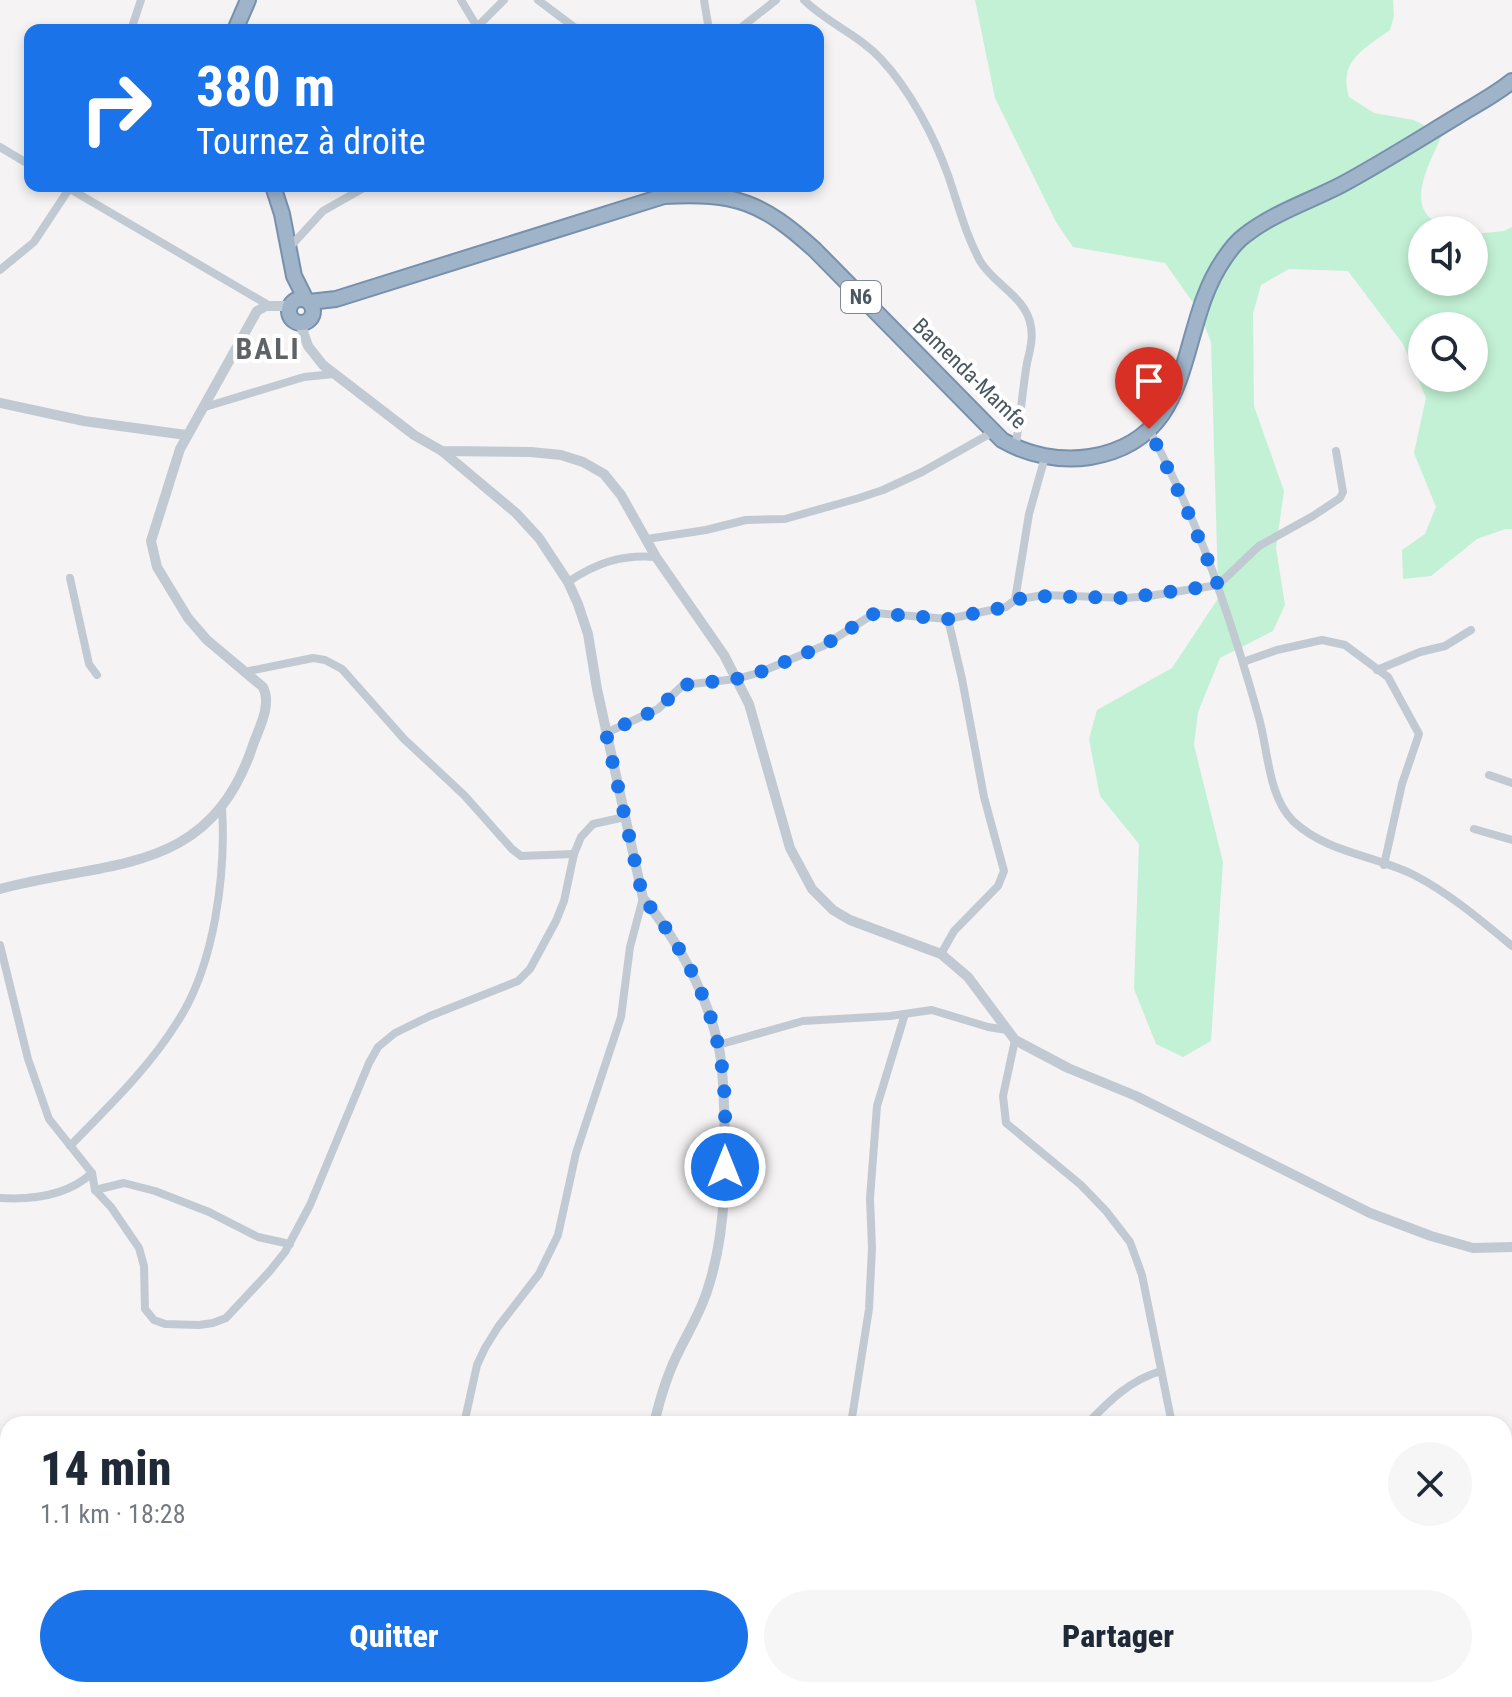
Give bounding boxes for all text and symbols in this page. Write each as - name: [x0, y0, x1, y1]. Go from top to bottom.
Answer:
- text: 380 m: [196, 54, 335, 120]
- icon: right: [64, 56, 168, 160]
- text: Tournez à droite: [196, 121, 426, 163]
- map controls: [1408, 216, 1488, 392]
- button: sound: [1408, 216, 1488, 296]
- road number: N6: [841, 281, 881, 313]
- button: search: [1408, 312, 1488, 392]
- street label: Bamenda-Mamfe: [908, 313, 1031, 434]
- district label: BALI: [235, 331, 301, 366]
- pin: [1115, 347, 1183, 429]
- icon: arrive: [1127, 359, 1171, 403]
- position arrow: [683, 1125, 767, 1209]
- text: 14 min: [40, 1440, 171, 1497]
- button: close: [1388, 1442, 1472, 1526]
- text: 1.1 km · 18:28: [40, 1499, 185, 1529]
- button: Quitter: [40, 1590, 748, 1682]
- button: Partager: [764, 1590, 1472, 1682]

